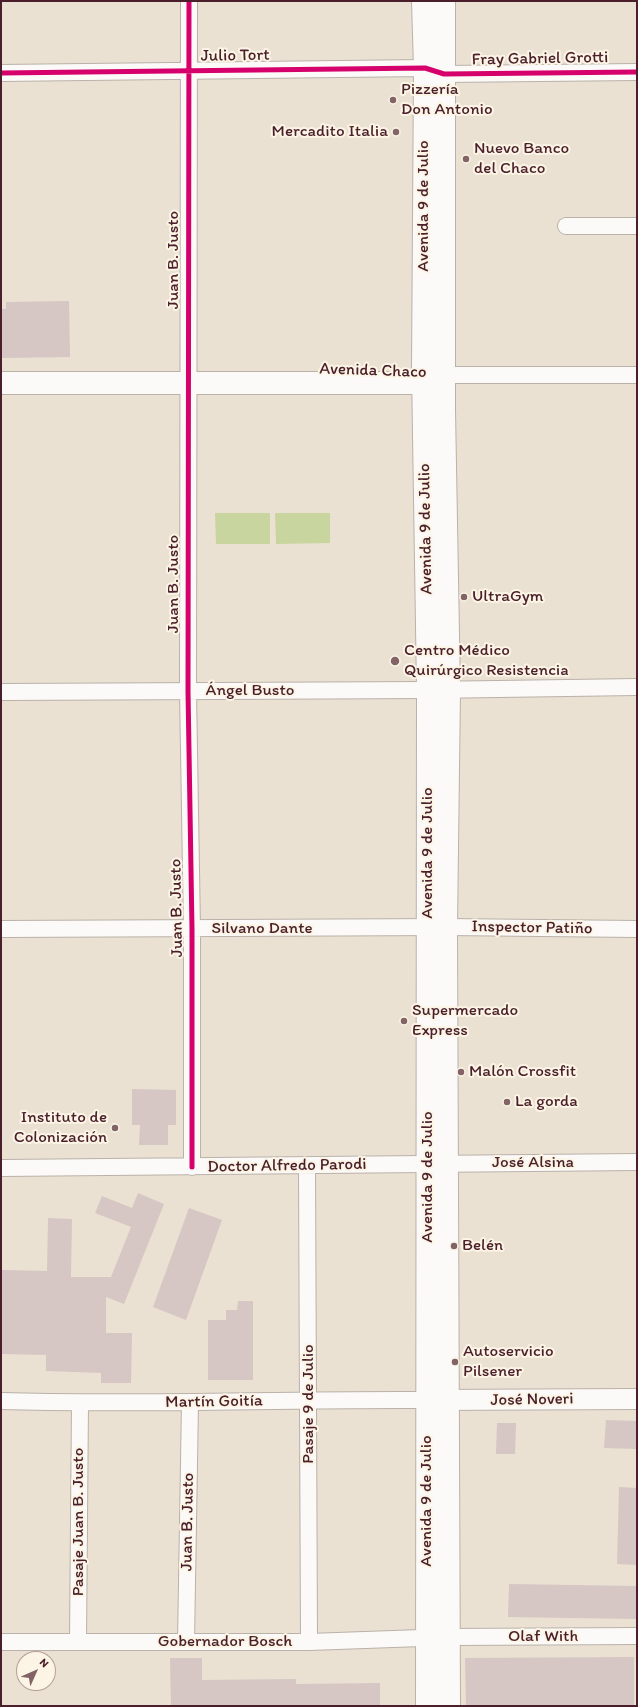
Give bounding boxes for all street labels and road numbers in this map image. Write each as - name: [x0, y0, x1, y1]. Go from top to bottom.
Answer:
- street label: Julio Tort: [200, 45, 270, 67]
- street label: Fray Gabriel Grotti: [472, 48, 608, 70]
- street label: Avenida 9 de Julio: [414, 140, 434, 272]
- street label: Juan B. Justo: [164, 211, 184, 309]
- street label: Avenida Chaco: [319, 359, 427, 383]
- street label: Avenida 9 de Julio: [415, 463, 437, 595]
- street label: Juan B. Justo: [164, 535, 184, 633]
- street label: Ángel Busto: [206, 681, 294, 701]
- street label: Avenida 9 de Julio: [418, 787, 438, 919]
- street label: Juan B. Justo: [166, 859, 188, 957]
- street label: Inspector Patiño: [471, 917, 593, 939]
- street label: Silvano Dante: [211, 919, 313, 939]
- street label: Avenida 9 de Julio: [418, 1111, 438, 1243]
- street label: José Alsina: [492, 1153, 574, 1173]
- street label: Doctor Alfredo Parodi: [207, 1154, 367, 1178]
- street label: Pasaje 9 de Julio: [299, 1344, 319, 1464]
- street label: José Noveri: [490, 1389, 574, 1411]
- street label: Martín Goitía: [165, 1391, 263, 1413]
- street label: Avenida 9 de Julio: [417, 1435, 437, 1567]
- street label: Pasaje Juan B. Justo: [69, 1448, 89, 1596]
- street label: Juan B. Justo: [177, 1473, 199, 1571]
- street label: Olaf With: [508, 1627, 578, 1647]
- street label: Gobernador Bosch: [158, 1632, 292, 1652]

